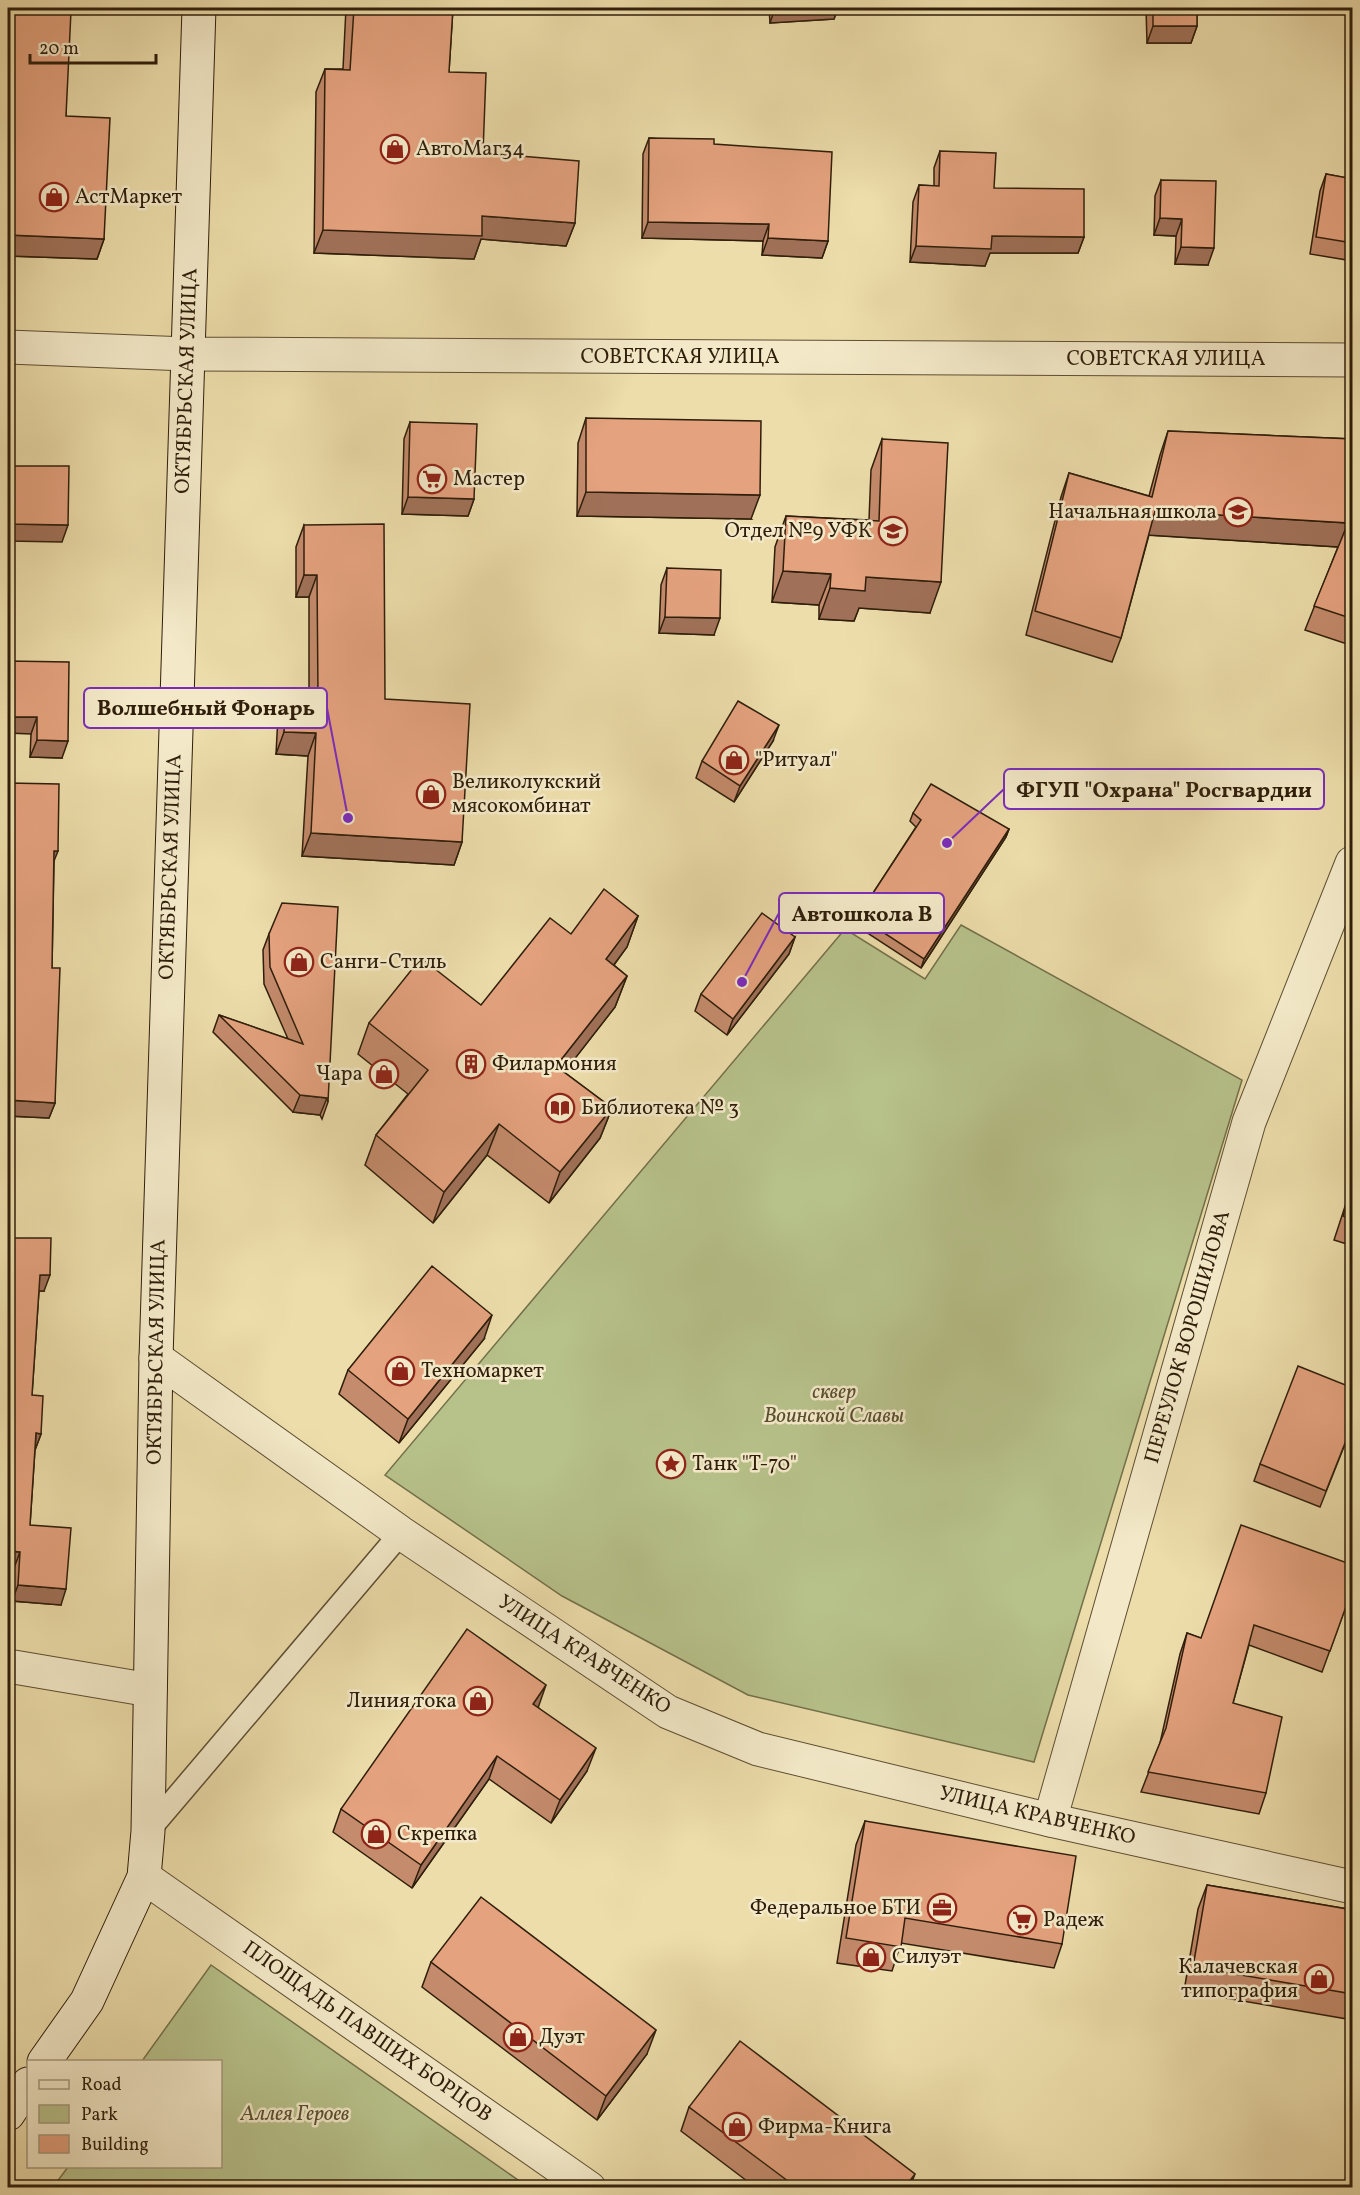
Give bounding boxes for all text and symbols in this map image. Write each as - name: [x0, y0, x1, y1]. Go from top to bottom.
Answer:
- scale bar: [30, 27, 156, 65]
- text: 20 m: [39, 37, 79, 62]
- shop icon: АвтоМаг34: [379, 133, 411, 165]
- place label: АвтоМаг34: [416, 135, 525, 164]
- shop icon: АстМаркет: [38, 181, 70, 213]
- place label: АстМаркет: [75, 183, 182, 212]
- street label: ОКТЯБРЬСКАЯ УЛИЦА: [169, 267, 205, 494]
- street label: СОВЕТСКАЯ УЛИЦА: [580, 343, 780, 372]
- street label: СОВЕТСКАЯ УЛИЦА: [1066, 345, 1266, 374]
- supermarket icon: Мастер: [416, 463, 448, 495]
- place label: Мастер: [453, 465, 525, 494]
- school or university icon: Начальная школа: [1222, 496, 1254, 528]
- place label: Начальная школа: [1048, 498, 1217, 527]
- school or university icon: Отдел №9 УФК: [877, 515, 909, 547]
- place label: Отдел №9 УФК: [725, 517, 872, 546]
- callout: Волшебный Фонарь: [84, 688, 327, 728]
- text: Волшебный Фонарь: [97, 694, 315, 725]
- shop icon: "Ритуал": [718, 744, 750, 776]
- place label: "Ритуал": [755, 746, 838, 775]
- street label: ОКТЯБРЬСКАЯ УЛИЦА: [153, 753, 189, 980]
- place label: Великолукский мясокомбинат: [452, 768, 601, 821]
- callout: ФГУП "Охрана" Росгвардии: [1004, 769, 1324, 809]
- text: ФГУП "Охрана" Росгвардии: [1016, 776, 1312, 807]
- shop icon: Великолукский мясокомбинат: [415, 778, 447, 810]
- callout: Автошкола В: [779, 893, 944, 933]
- text: Автошкола В: [791, 900, 933, 931]
- shop icon: Санги-Стиль: [283, 946, 315, 978]
- place label: Санги-Стиль: [320, 948, 447, 977]
- building icon: Филармония: [455, 1048, 487, 1080]
- place label: Филармония: [492, 1050, 617, 1079]
- shop icon: Чара: [368, 1058, 400, 1090]
- place label: Чара: [316, 1060, 363, 1089]
- library icon: Библиотека № 3: [544, 1092, 576, 1124]
- place label: Библиотека № 3: [581, 1094, 739, 1123]
- street label: ПЕРЕУЛОК ВОРОШИЛОВА: [1138, 1207, 1238, 1467]
- street label: ОКТЯБРЬСКАЯ УЛИЦА: [141, 1239, 173, 1465]
- shop icon: Техномаркет: [384, 1355, 416, 1387]
- place label: Техномаркет: [421, 1357, 544, 1386]
- park label: сквер Воинской Славы: [764, 1378, 904, 1431]
- place icon: Танк "Т-70": [655, 1448, 687, 1480]
- place label: Танк "Т-70": [692, 1450, 797, 1479]
- street label: УЛИЦА КРАВЧЕНКО: [492, 1588, 676, 1722]
- shop icon: Линия тока: [462, 1685, 494, 1717]
- place label: Линия тока: [346, 1687, 457, 1716]
- street label: УЛИЦА КРАВЧЕНКО: [936, 1779, 1138, 1853]
- shop icon: Скрепка: [360, 1818, 392, 1850]
- place label: Скрепка: [397, 1820, 478, 1849]
- office icon: Федеральное БТИ: [926, 1892, 958, 1924]
- place label: Федеральное БТИ: [750, 1894, 921, 1923]
- supermarket icon: Радеж: [1006, 1904, 1038, 1936]
- place label: Радеж: [1043, 1906, 1104, 1935]
- street label: ПЛОЩАДЬ ПАВШИХ БОРЦОВ: [236, 1934, 498, 2130]
- shop icon: Силуэт: [855, 1941, 887, 1973]
- place label: Силуэт: [892, 1943, 961, 1972]
- place label: Калачевская типография: [1178, 1953, 1298, 2006]
- shop icon: Калачевская типография: [1303, 1963, 1335, 1995]
- shop icon: Дуэт: [502, 2021, 534, 2053]
- place label: Дуэт: [539, 2023, 585, 2052]
- legend: [27, 2060, 222, 2168]
- text: Road: [81, 2073, 122, 2098]
- park label: Аллея Героев: [240, 2100, 349, 2129]
- text: Park: [81, 2103, 118, 2128]
- shop icon: Фирма-Книга: [721, 2111, 753, 2143]
- place label: Фирма-Книга: [758, 2113, 892, 2142]
- text: Building: [81, 2133, 149, 2158]

